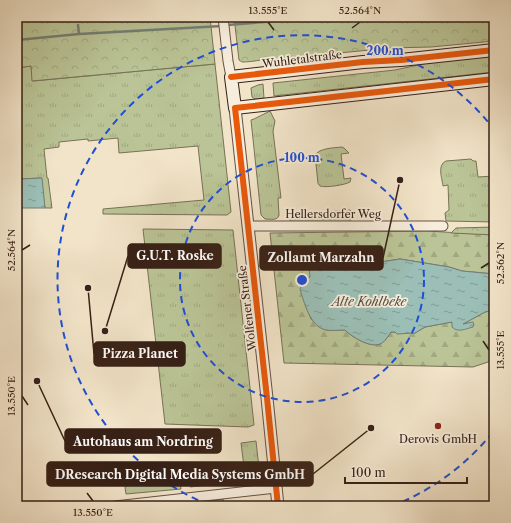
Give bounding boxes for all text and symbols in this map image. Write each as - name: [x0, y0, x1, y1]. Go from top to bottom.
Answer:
- text: 13.555°E: [249, 4, 288, 17]
- text: 52.564°N: [339, 4, 381, 17]
- text: 200 m: [366, 43, 404, 58]
- street label: Wuhletalstraße: [260, 47, 343, 71]
- text: 100 m: [284, 150, 320, 165]
- street label: Hellersdorfer Weg: [285, 207, 381, 221]
- text: 52.564°N: [5, 229, 18, 271]
- text: 52.562°N: [494, 242, 507, 284]
- callout: G.U.T. Roske: [128, 244, 221, 268]
- callout: Zollamt Marzahn: [260, 246, 383, 270]
- text: G.U.T. Roske: [136, 248, 214, 263]
- text: Zollamt Marzahn: [267, 250, 375, 265]
- street label: Wolfener Straße: [235, 264, 259, 353]
- centre of rings: [295, 273, 309, 287]
- water label: Alte Kohlbeke: [330, 294, 407, 309]
- text: 13.555°E: [494, 330, 507, 369]
- callout: Pizza Planet: [94, 342, 185, 366]
- text: Pizza Planet: [102, 346, 178, 361]
- text: 13.550°E: [5, 376, 18, 416]
- marker: Derovis GmbH: [433, 421, 443, 431]
- callout: Autohaus am Nordring: [65, 429, 221, 453]
- place label: Derovis GmbH: [399, 432, 477, 446]
- text: Autohaus am Nordring: [72, 434, 214, 449]
- scale bar: [345, 459, 467, 485]
- callout: DResearch Digital Media Systems GmbH: [47, 462, 313, 486]
- text: 100 m: [351, 465, 386, 480]
- text: DResearch Digital Media Systems GmbH: [55, 467, 305, 482]
- text: 13.550°E: [73, 506, 113, 519]

